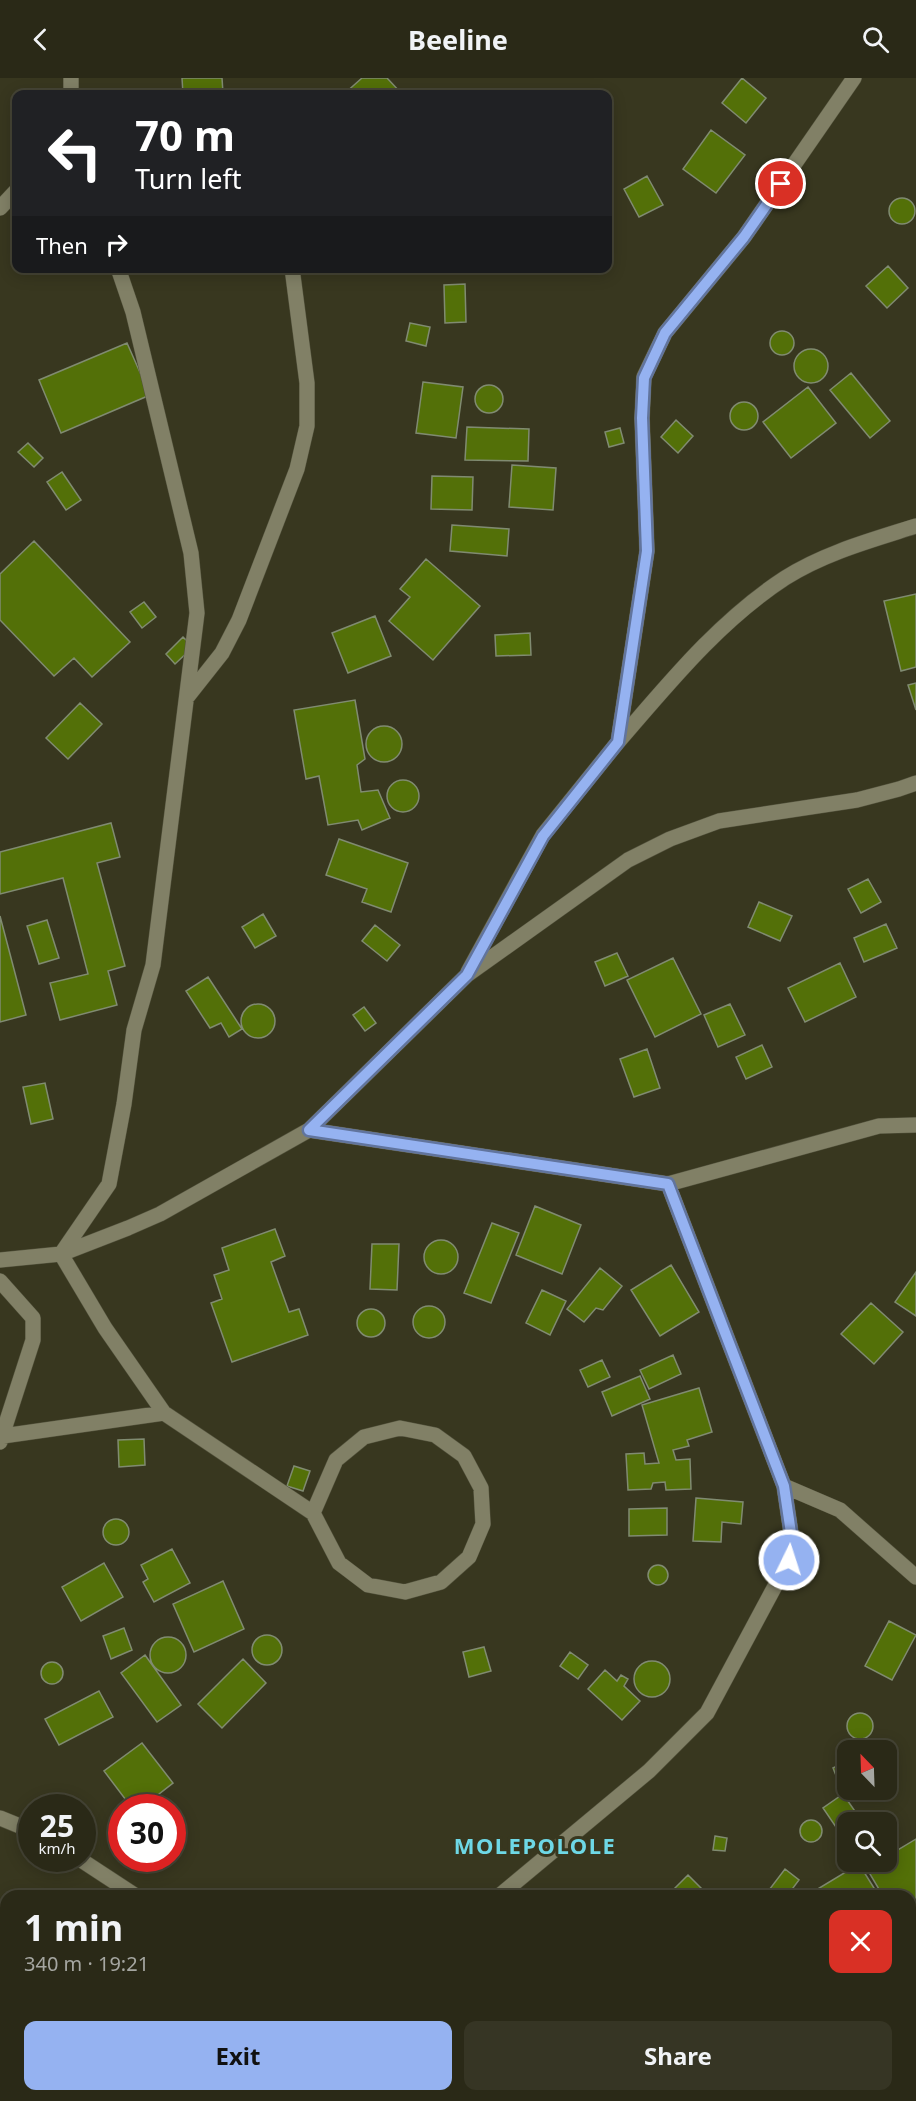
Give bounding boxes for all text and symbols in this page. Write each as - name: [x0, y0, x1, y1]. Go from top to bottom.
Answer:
- text: Beeline: [408, 21, 508, 58]
- icon: back: [24, 23, 57, 56]
- icon: search: [859, 23, 892, 56]
- text: 70 m: [135, 106, 235, 163]
- icon: left: [36, 114, 114, 192]
- pin: [755, 158, 806, 209]
- text: Turn left: [135, 160, 241, 197]
- icon: arrive: [764, 167, 797, 200]
- icon: right: [100, 228, 133, 261]
- text: Then: [36, 230, 88, 260]
- position arrow: [757, 1528, 821, 1592]
- north arrow: [837, 1740, 897, 1800]
- map controls: [837, 1740, 897, 1872]
- speed limit sign: 30: [108, 1794, 186, 1872]
- text: 25: [40, 1805, 74, 1846]
- button: search: [837, 1812, 897, 1872]
- district label: MOLEPOLOLE: [454, 1830, 616, 1860]
- text: km/h: [39, 1838, 75, 1858]
- text: 1 min: [24, 1903, 123, 1952]
- button: close: [829, 1910, 892, 1973]
- text: 340 m · 19:21: [24, 1950, 149, 1977]
- button: Exit: [24, 2021, 452, 2090]
- button: Share: [464, 2021, 892, 2090]

